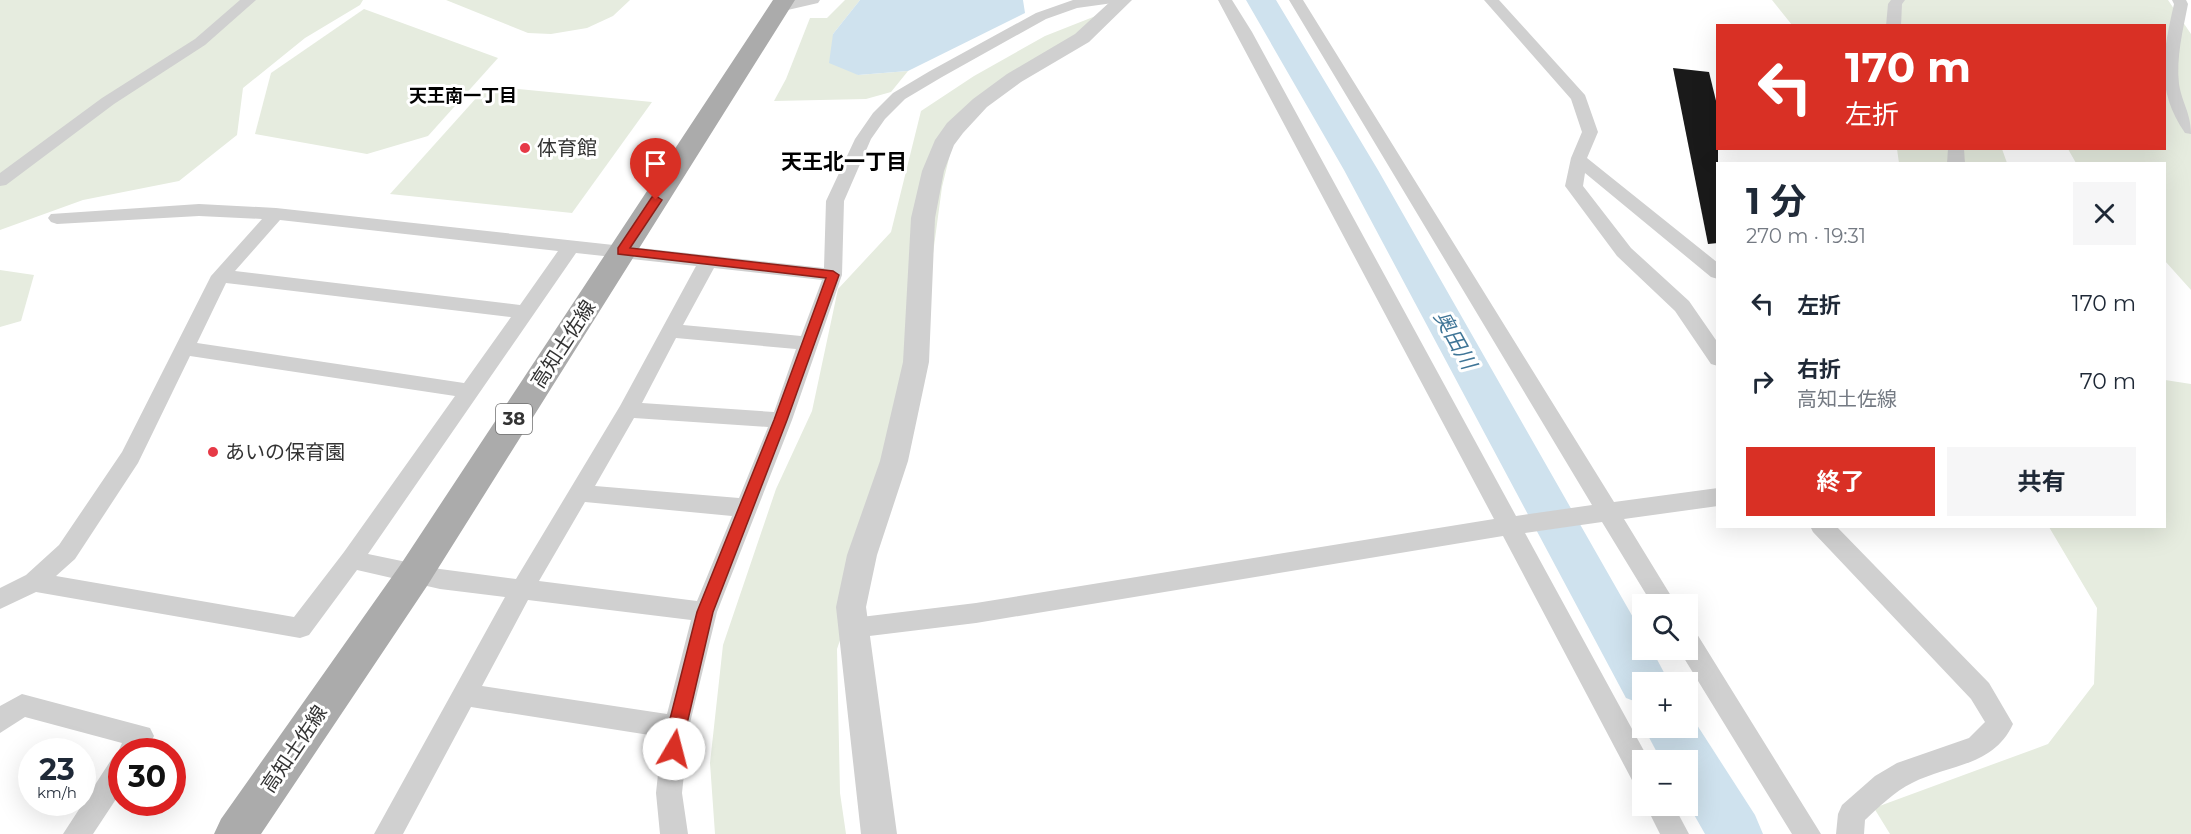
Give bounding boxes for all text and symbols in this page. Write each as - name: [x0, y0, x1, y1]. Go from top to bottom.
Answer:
- text: 170 m: [1845, 41, 1971, 93]
- icon: left: [1746, 48, 1824, 126]
- district label: 天王南一丁目: [409, 85, 517, 107]
- text: 左折: [1845, 98, 1899, 131]
- place label: 体育館: [537, 136, 597, 160]
- pin: [630, 138, 681, 200]
- marker: 体育館: [518, 141, 532, 155]
- icon: arrive: [639, 147, 672, 180]
- district label: 天王北一丁目: [781, 149, 907, 174]
- text: 1 分: [1746, 179, 1806, 223]
- button: close: [2073, 182, 2136, 245]
- text: 270 m · 19:31: [1746, 224, 1866, 248]
- icon: left: [1746, 287, 1779, 320]
- text: 170 m: [2072, 290, 2136, 317]
- text: 左折: [1797, 292, 1841, 319]
- street label: 高知土佐線: [526, 296, 600, 392]
- water label: 奥田川: [1429, 306, 1483, 375]
- text: 右折: [1797, 356, 1841, 383]
- icon: right: [1746, 365, 1779, 398]
- text: 70 m: [2080, 368, 2136, 395]
- text: 高知土佐線: [1797, 387, 1897, 411]
- road number: 38: [496, 404, 532, 434]
- place label: あいの保育園: [225, 440, 345, 464]
- marker: あいの保育園: [206, 445, 220, 459]
- button: 終了: [1746, 447, 1935, 516]
- button: 共有: [1947, 447, 2136, 516]
- map controls: [1632, 594, 1698, 816]
- button: search: [1632, 594, 1698, 660]
- button: +: [1632, 672, 1698, 738]
- street label: 高知土佐線: [256, 701, 332, 797]
- position arrow: [642, 717, 706, 781]
- speed limit sign: 30: [108, 738, 186, 816]
- button: −: [1632, 750, 1698, 816]
- text: 23: [39, 751, 75, 788]
- text: km/h: [37, 783, 77, 802]

